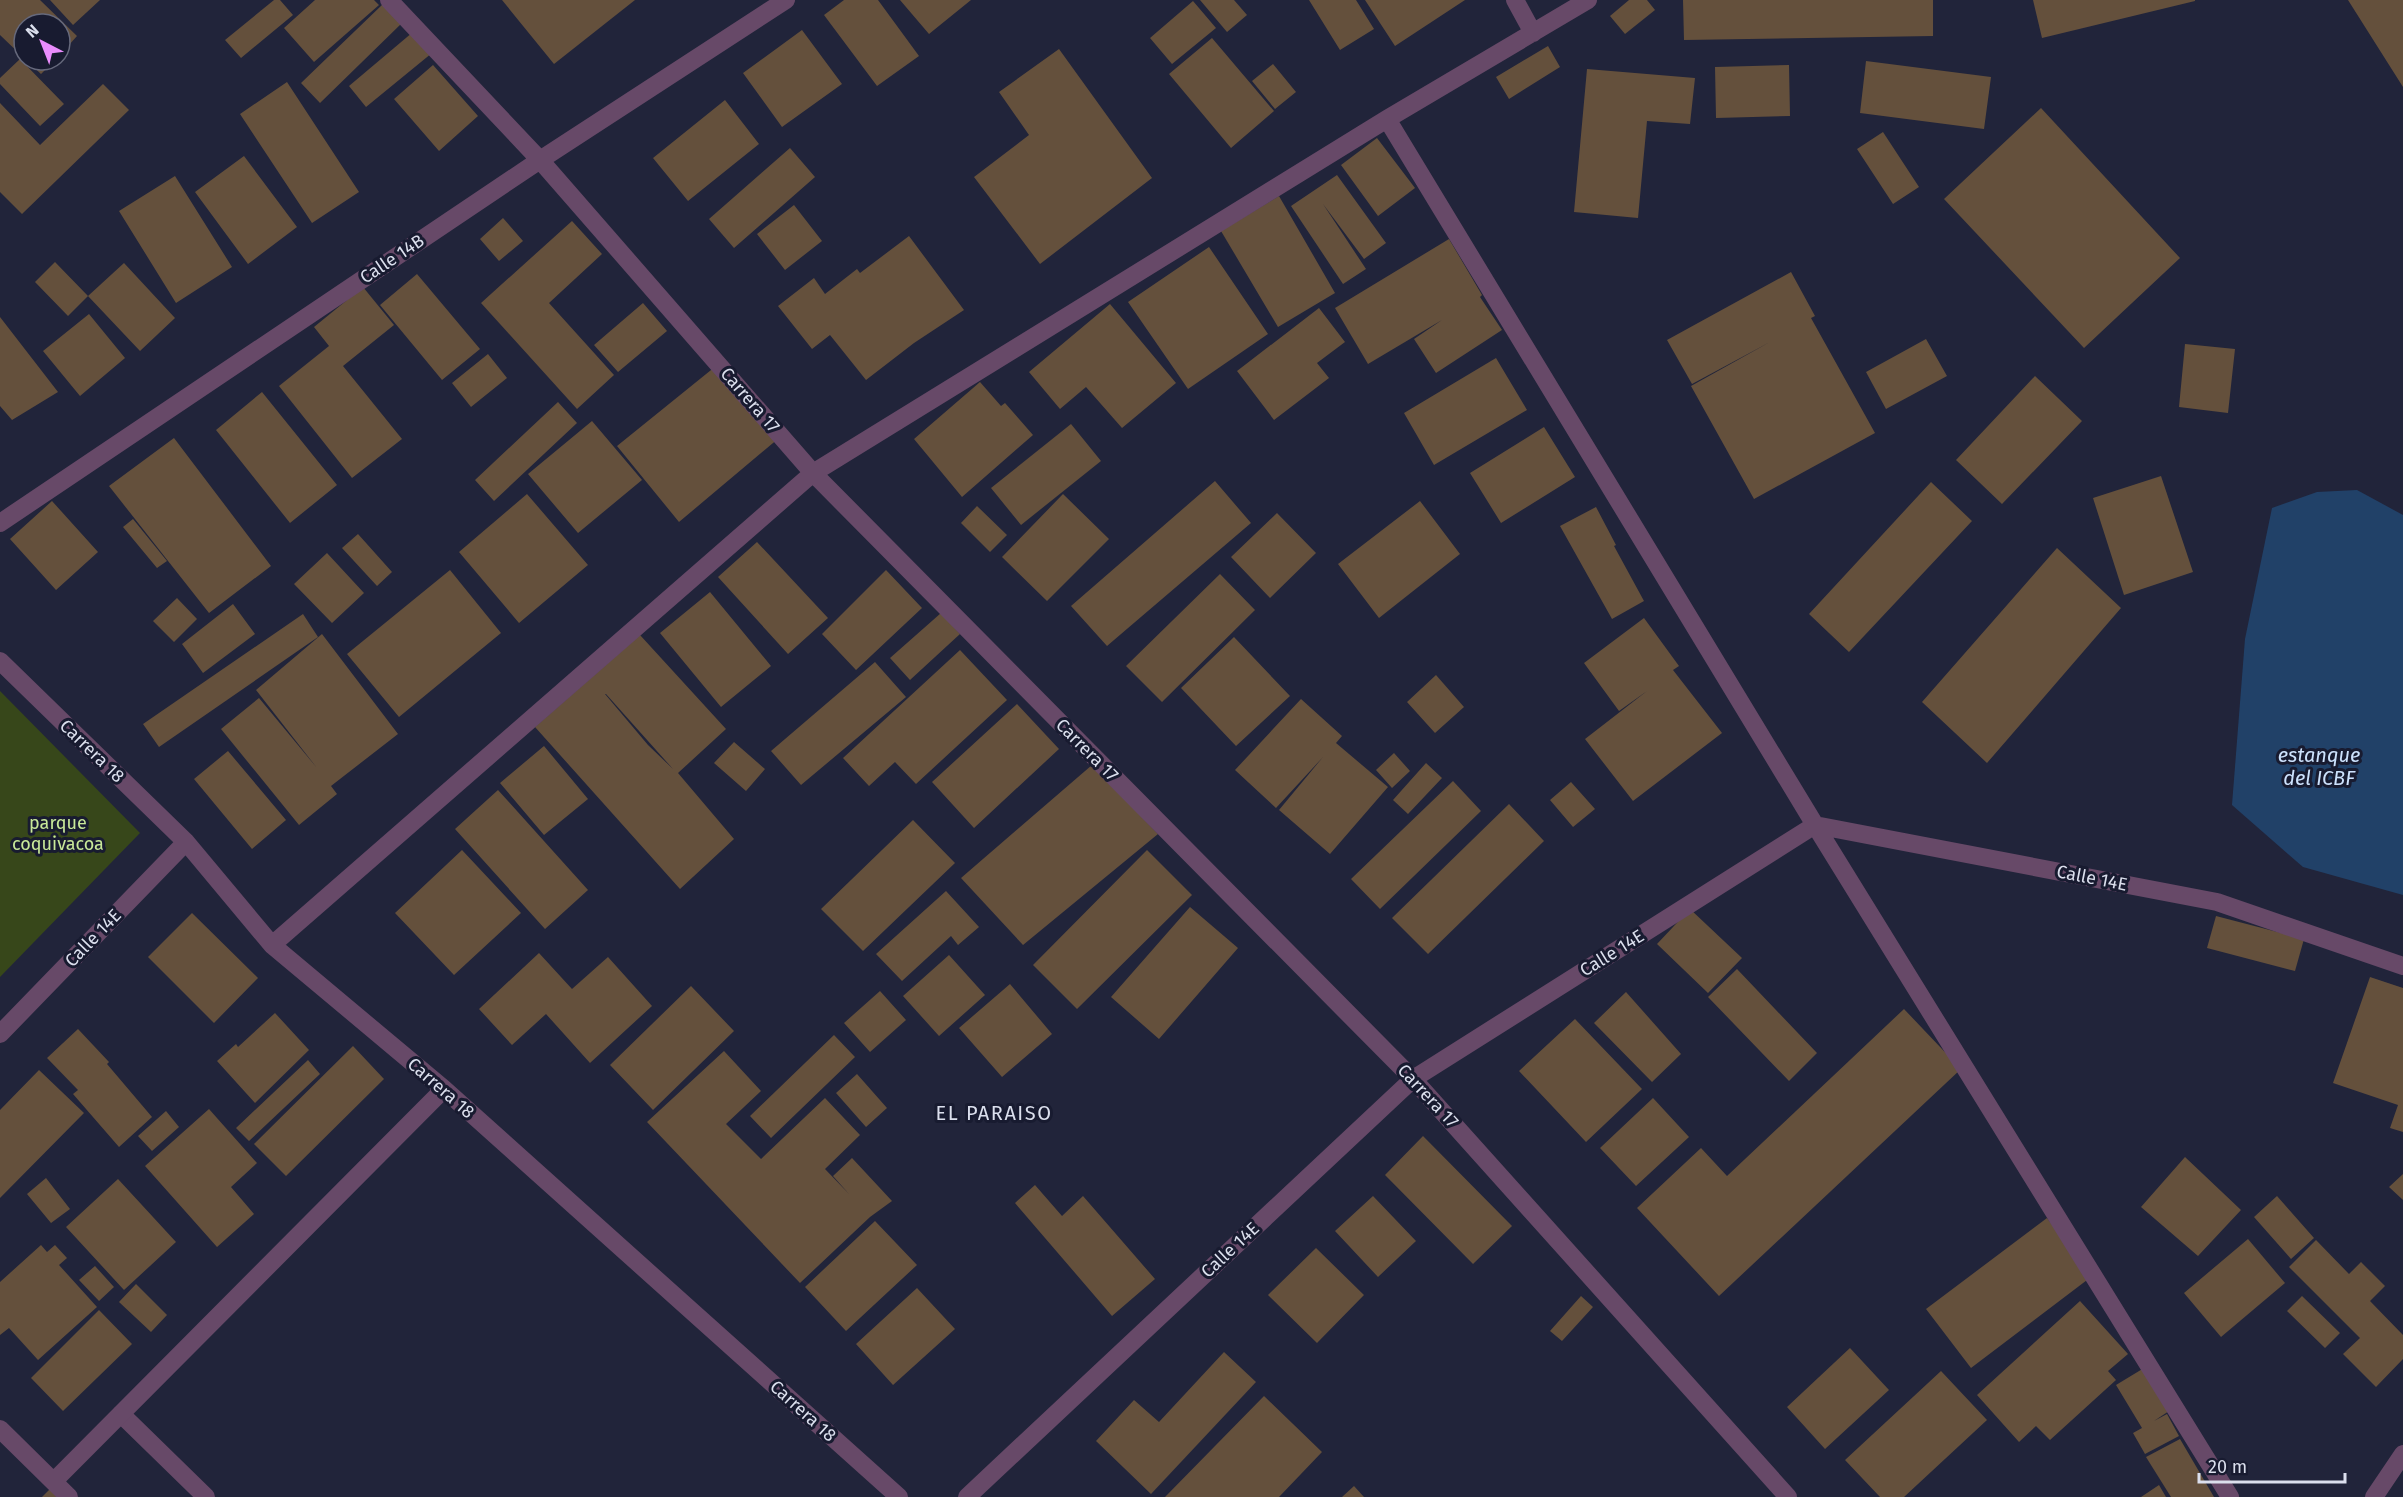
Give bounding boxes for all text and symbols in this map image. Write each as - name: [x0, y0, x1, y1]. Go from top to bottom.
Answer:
- north arrow: [12, 12, 72, 72]
- text: N: [22, 21, 43, 42]
- street label: Calle 14B: [356, 229, 428, 288]
- street label: Carrera 17: [716, 363, 784, 437]
- street label: Carrera 17: [1051, 714, 1123, 786]
- street label: Carrera 18: [55, 715, 129, 787]
- water label: estanque del ICBF: [2278, 743, 2360, 790]
- park label: parque coquivacoa: [12, 812, 104, 855]
- street label: Calle 14E: [2055, 860, 2129, 896]
- street label: Calle 14E: [60, 905, 126, 971]
- street label: Calle 14E: [1576, 925, 1648, 981]
- street label: Carrera 18: [403, 1053, 479, 1123]
- street label: Carrera 17: [1393, 1059, 1463, 1133]
- district label: EL PARAISO: [935, 1101, 1053, 1125]
- street label: Calle 14E: [1196, 1218, 1264, 1282]
- street label: Carrera 18: [765, 1376, 841, 1446]
- scale bar: [2199, 1446, 2344, 1484]
- text: 20 m: [2208, 1456, 2247, 1478]

